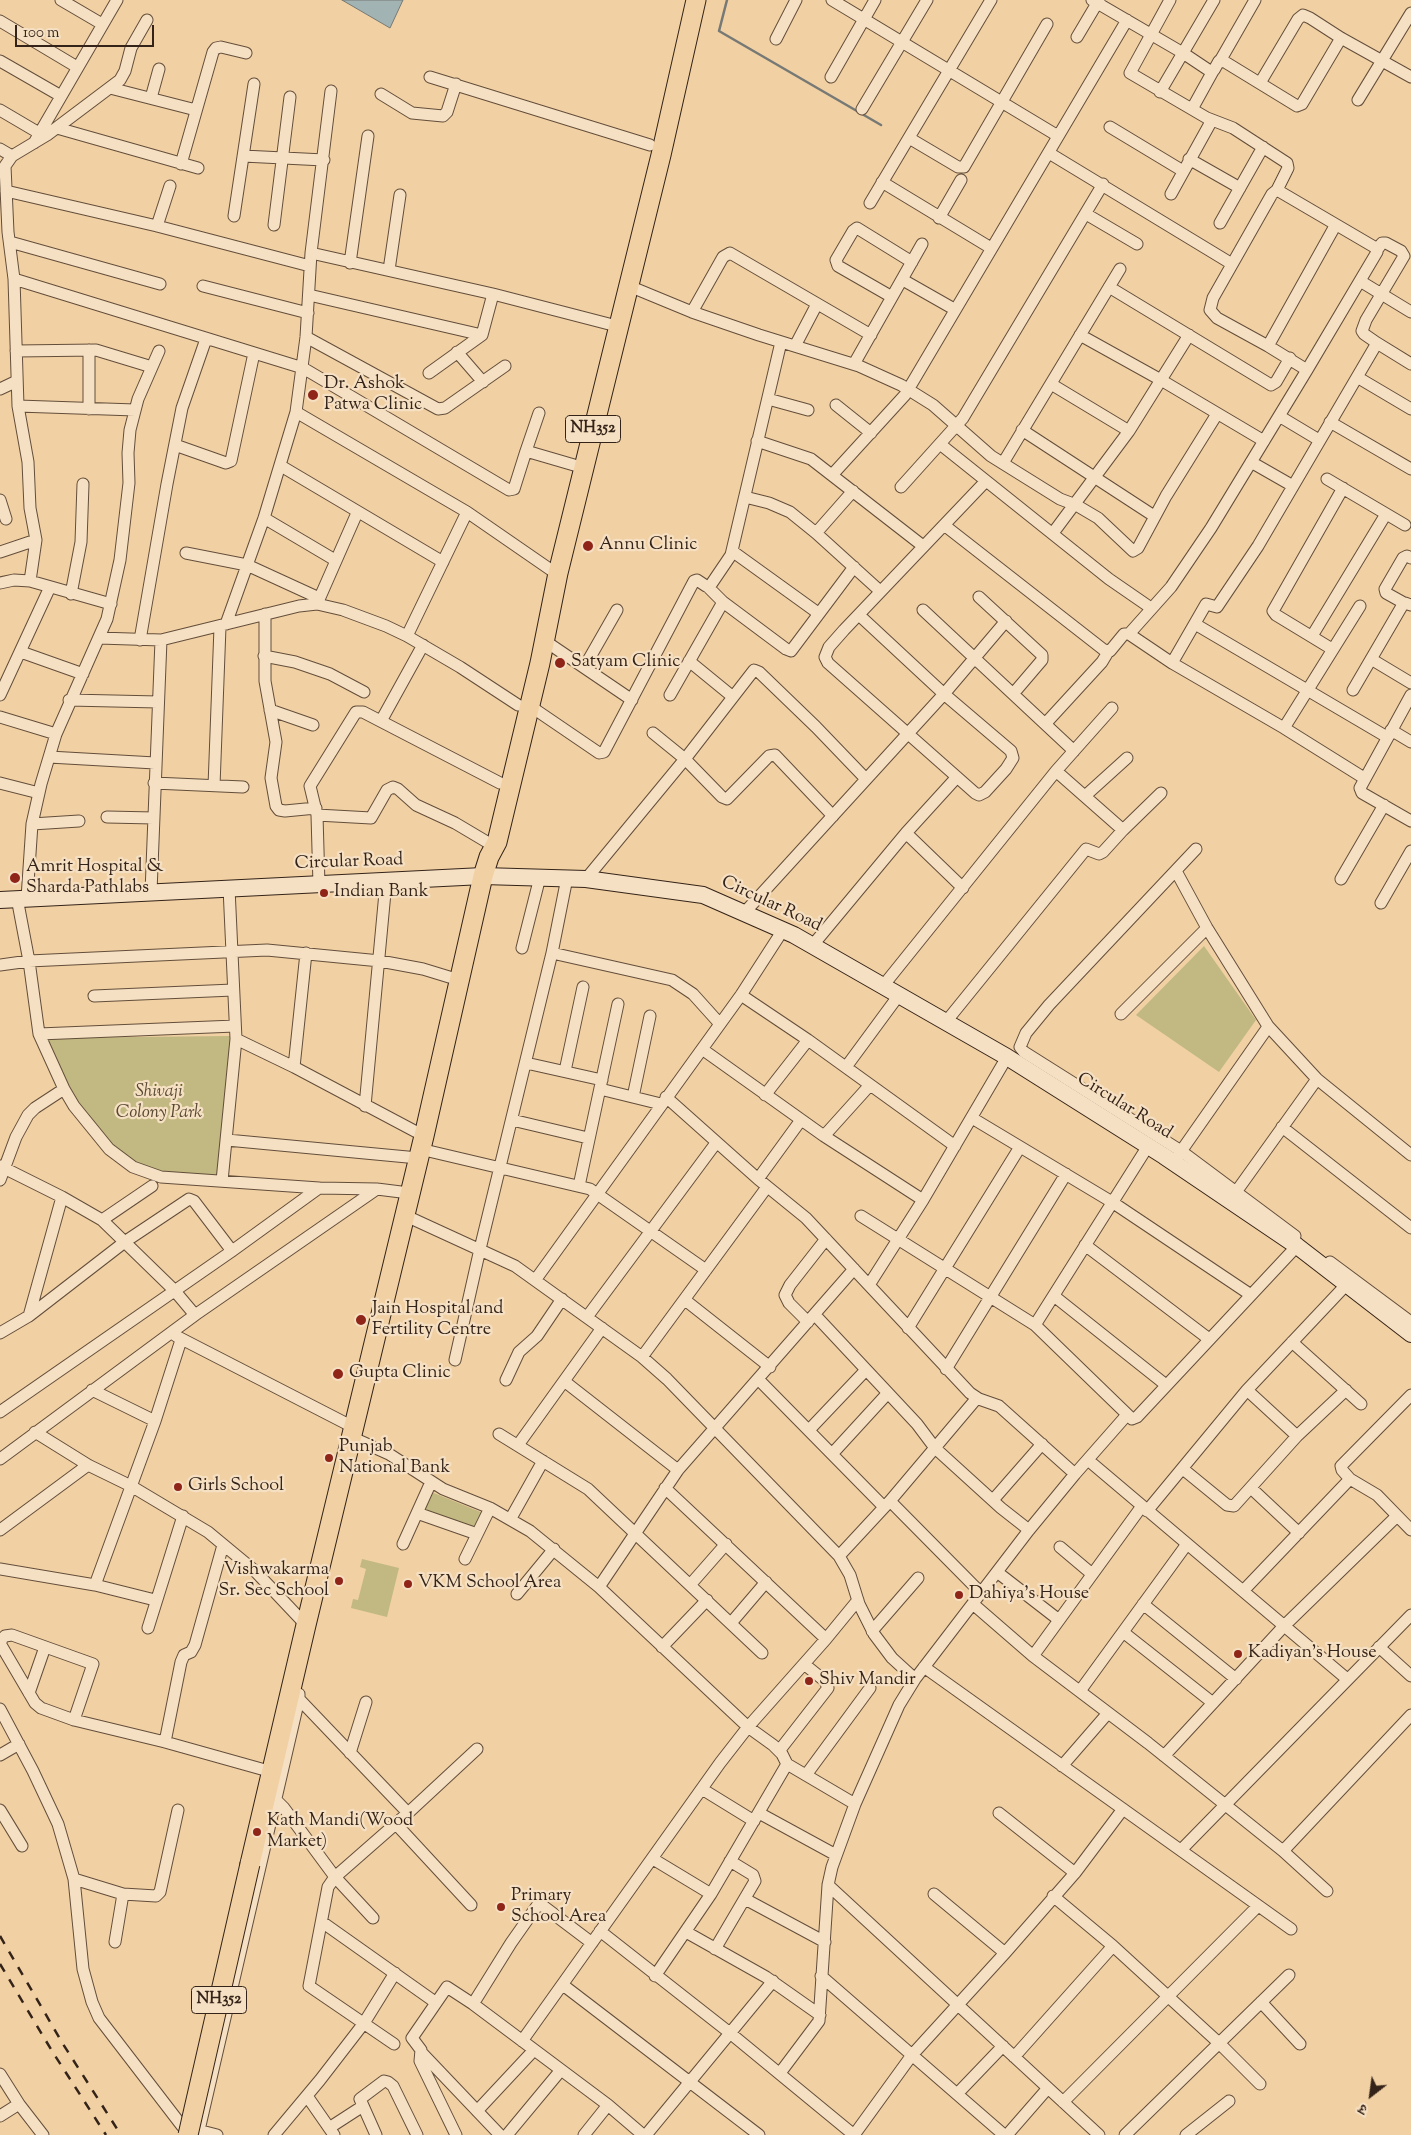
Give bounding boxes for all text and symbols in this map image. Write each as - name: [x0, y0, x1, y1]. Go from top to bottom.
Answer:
- scale bar: [18, 15, 156, 47]
- text: 100 m: [23, 23, 59, 44]
- place label: Dr. Ashok Patwa Clinic: [324, 374, 422, 416]
- marker: Dr. Ashok Patwa Clinic: [306, 388, 320, 402]
- road number: NH352: [566, 416, 620, 442]
- place label: Annu Clinic: [599, 535, 697, 557]
- marker: Annu Clinic: [581, 539, 595, 553]
- place label: Satyam Clinic: [571, 652, 680, 674]
- marker: Satyam Clinic: [553, 656, 567, 670]
- street label: Circular Road: [294, 850, 404, 876]
- place label: Amrit Hospital & Sharda Pathlabs: [26, 857, 164, 900]
- marker: Amrit Hospital & Sharda Pathlabs: [8, 871, 22, 885]
- street label: Circular Road: [717, 872, 825, 938]
- place label: Indian Bank: [334, 882, 428, 904]
- marker: Indian Bank: [318, 887, 330, 899]
- street label: Circular Road: [1072, 1069, 1176, 1145]
- park label: Shivaji Colony Park: [116, 1082, 202, 1124]
- place label: Jain Hospital and Fertility Centre: [372, 1299, 504, 1342]
- marker: Jain Hospital and Fertility Centre: [354, 1313, 368, 1327]
- place label: Gupta Clinic: [349, 1363, 451, 1385]
- marker: Gupta Clinic: [331, 1367, 345, 1381]
- place label: Punjab National Bank: [339, 1437, 450, 1480]
- marker: Punjab National Bank: [323, 1452, 335, 1464]
- place label: Girls School: [188, 1476, 284, 1498]
- marker: Girls School: [172, 1481, 184, 1493]
- place label: Vishwakarma Sr. Sec School: [218, 1560, 329, 1602]
- place label: VKM School Area: [418, 1573, 561, 1595]
- marker: Vishwakarma Sr. Sec School: [333, 1575, 345, 1587]
- marker: VKM School Area: [402, 1578, 414, 1590]
- place label: Dahiya's House: [969, 1584, 1089, 1606]
- marker: Dahiya's House: [953, 1589, 965, 1601]
- place label: Kadiyan's House: [1248, 1643, 1377, 1665]
- marker: Kadiyan's House: [1232, 1648, 1244, 1660]
- place label: Shiv Mandir: [819, 1670, 916, 1692]
- marker: Shiv Mandir: [803, 1675, 815, 1687]
- place label: Kath Mandi(Wood Market): [267, 1811, 413, 1854]
- marker: Kath Mandi(Wood Market): [251, 1826, 263, 1838]
- place label: Primary School Area: [511, 1886, 606, 1928]
- marker: Primary School Area: [495, 1901, 507, 1913]
- road number: NH352: [192, 1986, 246, 2014]
- north arrow: [1346, 2070, 1396, 2120]
- text: उ: [1355, 2098, 1372, 2118]

